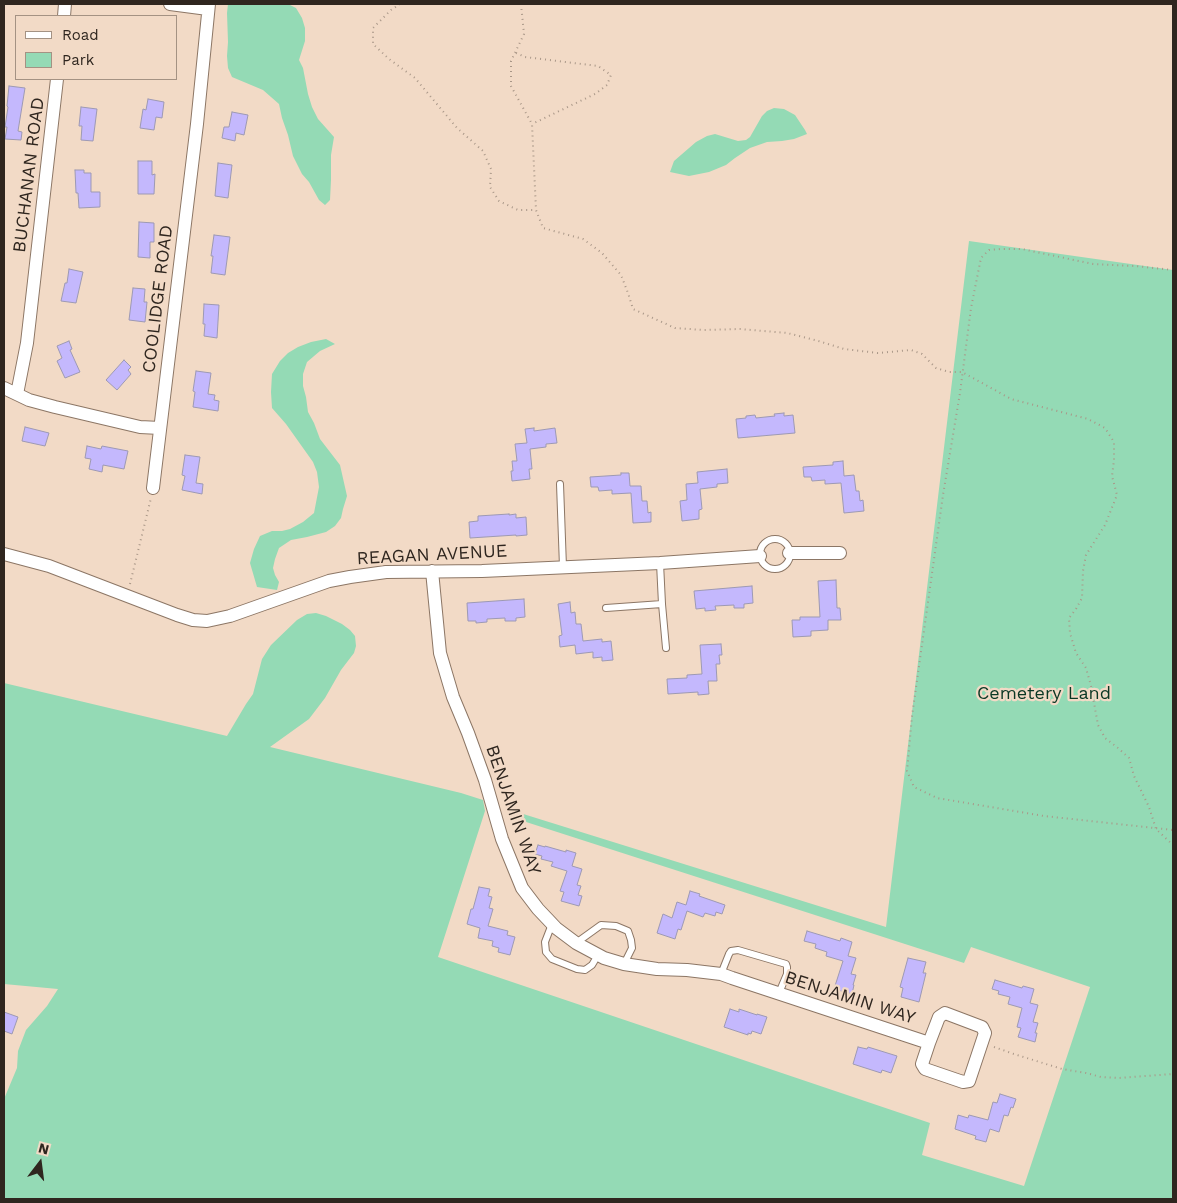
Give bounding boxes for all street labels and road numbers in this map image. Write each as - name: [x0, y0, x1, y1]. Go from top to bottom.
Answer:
- street label: BUCHANAN ROAD: [9, 96, 49, 254]
- street label: COOLIDGE ROAD: [138, 224, 178, 374]
- street label: REAGAN AVENUE: [356, 540, 508, 570]
- street label: BENJAMIN WAY: [481, 742, 545, 878]
- street label: BENJAMIN WAY: [782, 967, 918, 1029]

